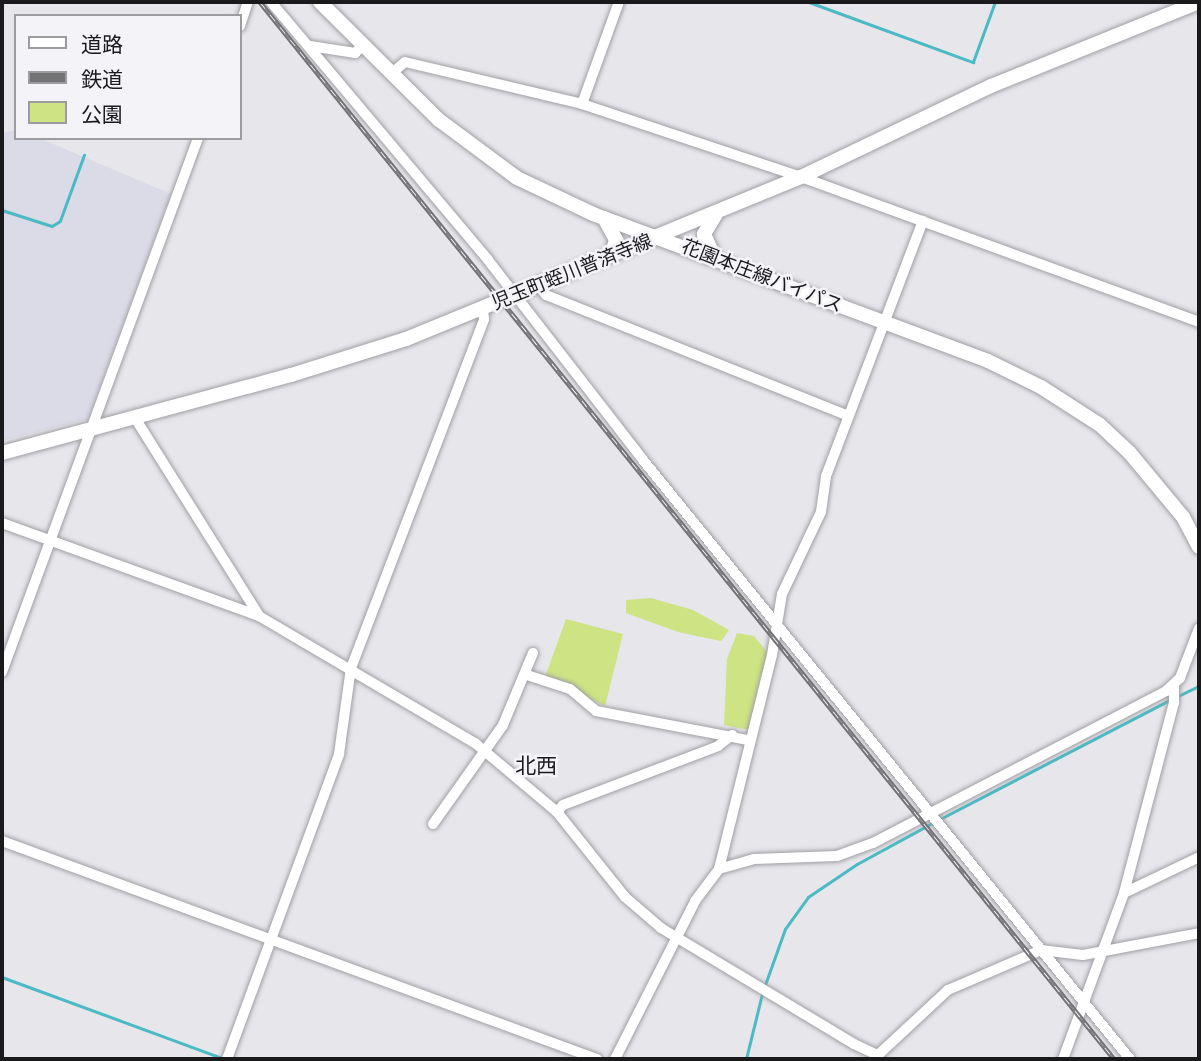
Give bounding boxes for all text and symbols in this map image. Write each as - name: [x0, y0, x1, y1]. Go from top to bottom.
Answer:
- legend: [14, 14, 242, 140]
- text: 道路: [81, 31, 123, 57]
- text: 鉄道: [81, 66, 123, 92]
- text: 公園: [81, 101, 123, 127]
- street label: 児玉町蛭川普済寺線: [488, 229, 656, 315]
- street label: 花園本庄線バイパス: [678, 235, 846, 317]
- district label: 北西: [515, 752, 557, 778]

